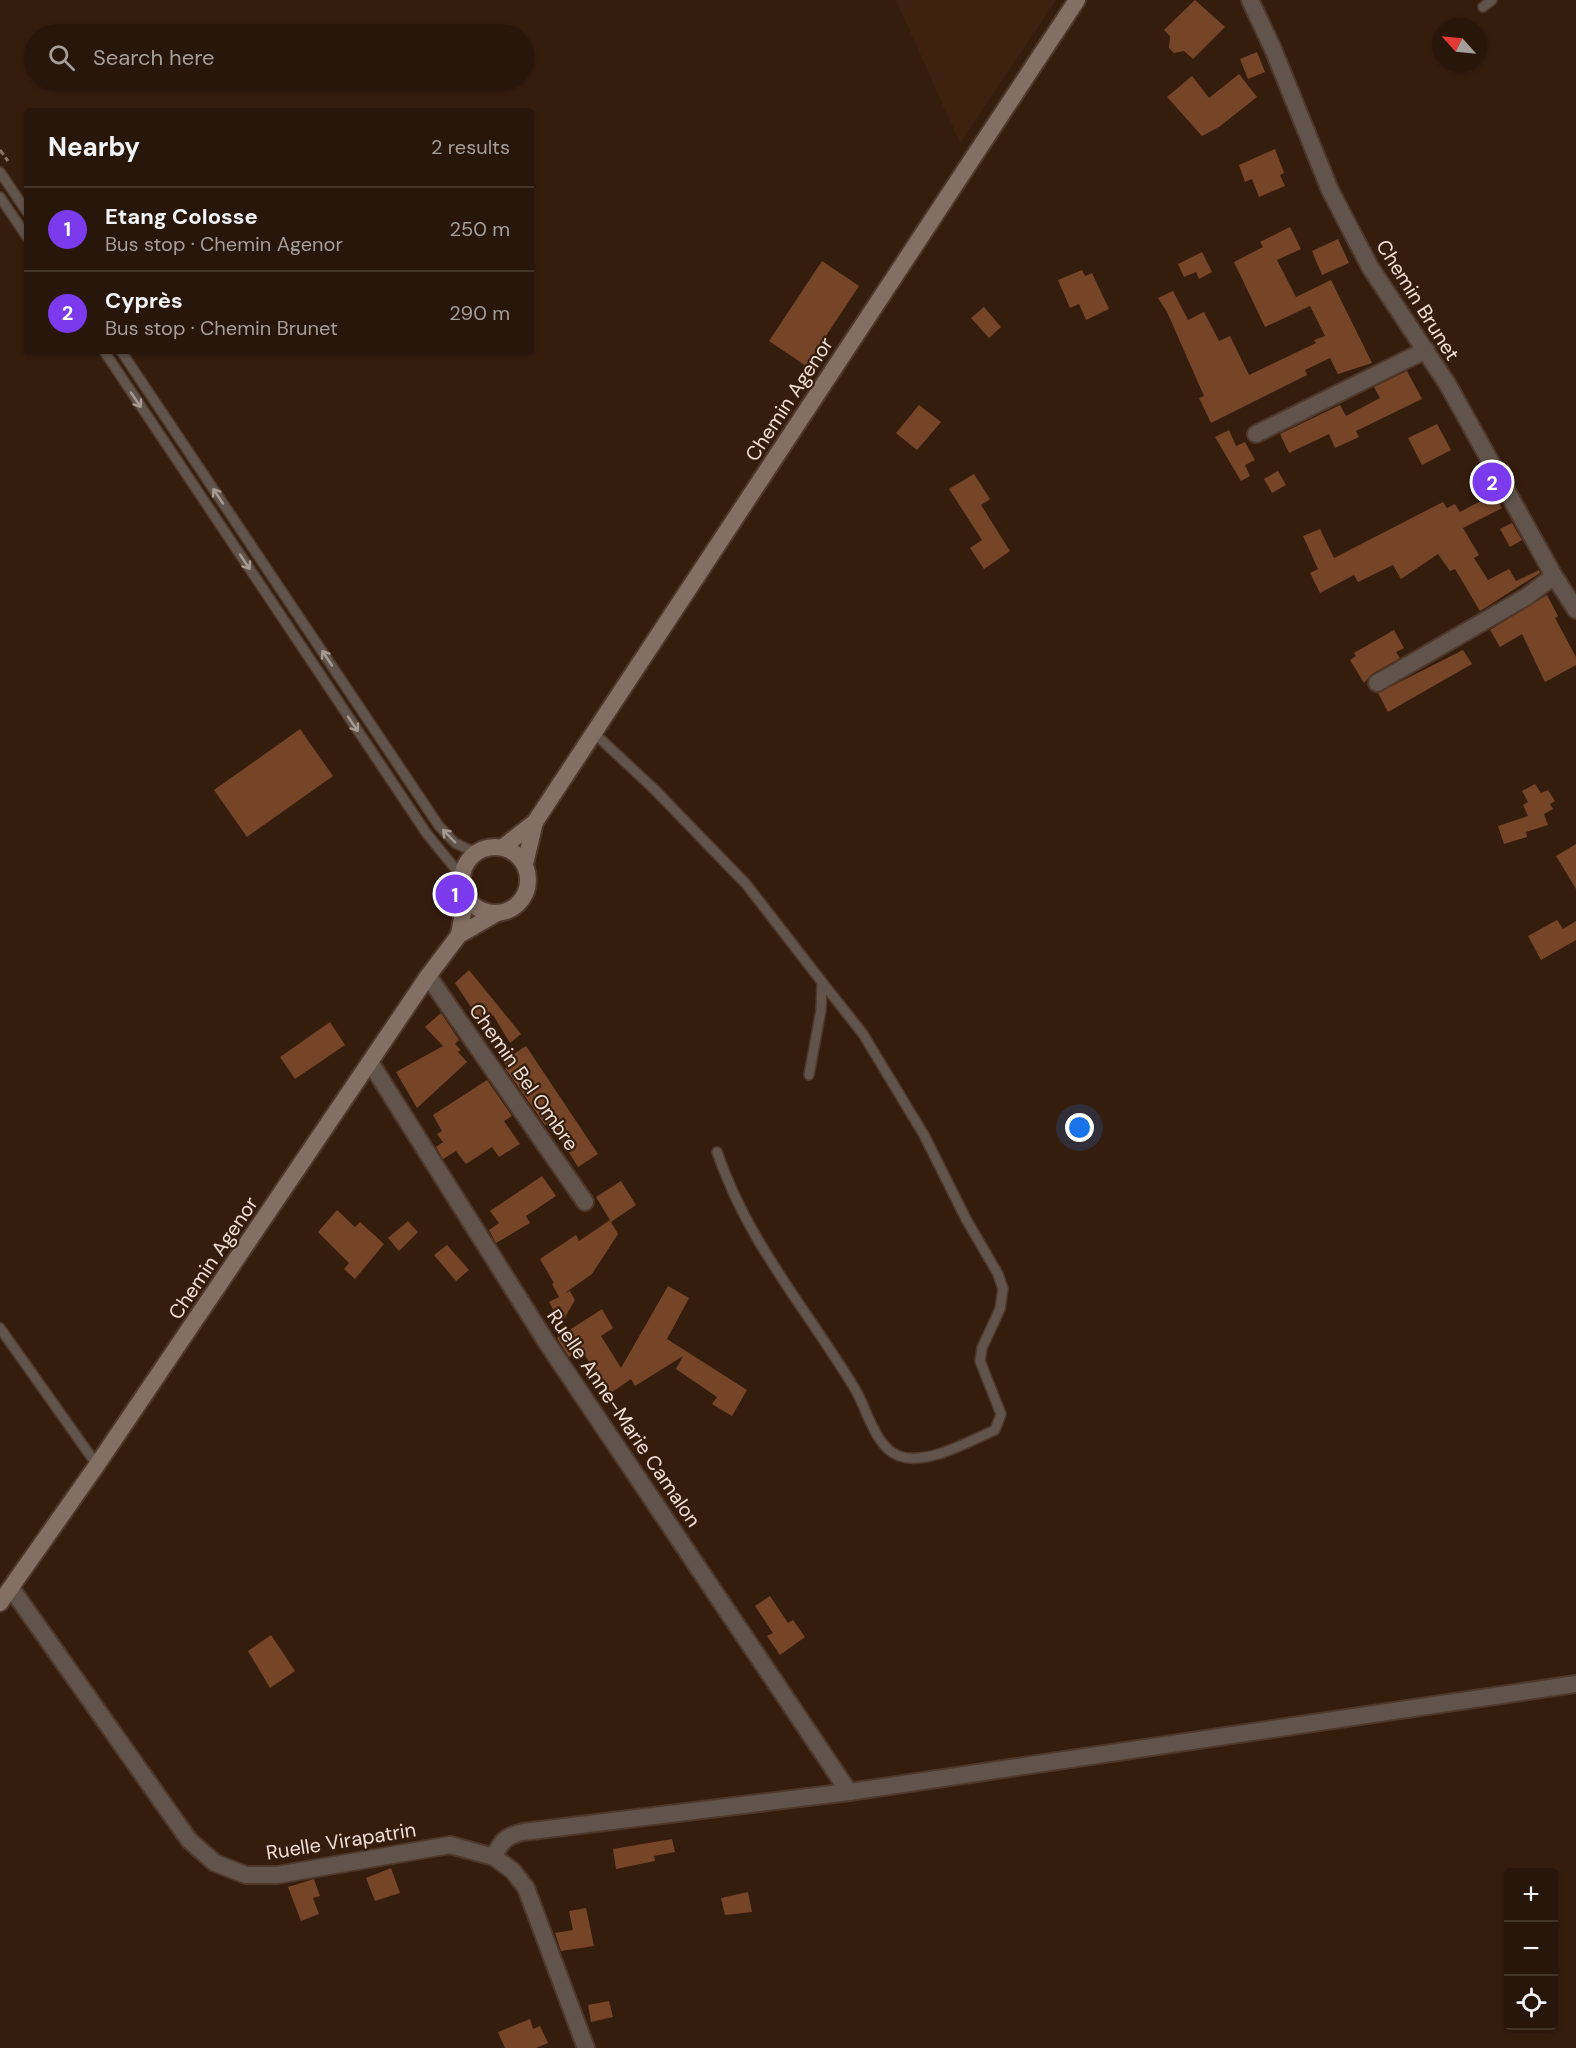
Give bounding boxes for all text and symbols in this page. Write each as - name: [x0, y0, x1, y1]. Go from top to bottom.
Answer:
- north arrow: [1432, 18, 1486, 72]
- search box: [24, 24, 534, 90]
- icon: search: [45, 41, 78, 74]
- text: Search here: [93, 43, 214, 72]
- text: Nearby: [48, 130, 140, 164]
- text: 2 results: [431, 134, 510, 160]
- text: Etang Colosse: [105, 202, 258, 231]
- text: 1: [64, 216, 71, 242]
- text: 250 m: [449, 216, 510, 242]
- text: Bus stop · Chemin Agenor: [105, 231, 343, 257]
- street label: Chemin Brunet: [1370, 235, 1466, 365]
- text: Cyprès: [105, 286, 183, 315]
- text: 2: [62, 300, 73, 326]
- text: 290 m: [449, 300, 510, 326]
- text: Bus stop · Chemin Brunet: [105, 315, 338, 341]
- street label: Chemin Agenor: [739, 332, 839, 466]
- one-way arrow: [130, 391, 143, 408]
- pin: 2: [1472, 460, 1512, 504]
- one-way arrow: [212, 489, 224, 505]
- one-way arrow: [239, 553, 251, 569]
- one-way arrow: [320, 650, 333, 667]
- one-way arrow: [347, 715, 359, 731]
- one-way arrow: [442, 829, 456, 844]
- pin: 1: [436, 872, 474, 916]
- street label: Chemin Bel Ombre: [463, 998, 585, 1156]
- your location: [1065, 1113, 1094, 1142]
- street label: Chemin Agenor: [162, 1192, 264, 1324]
- street label: Ruelle Anne-Marie Camalon: [541, 1304, 707, 1532]
- street label: Ruelle Virapatrin: [264, 1816, 418, 1866]
- map controls: [1504, 1868, 1558, 2030]
- button: +: [1504, 1868, 1558, 1922]
- button: −: [1504, 1922, 1558, 1976]
- button: locate: [1504, 1976, 1558, 2030]

